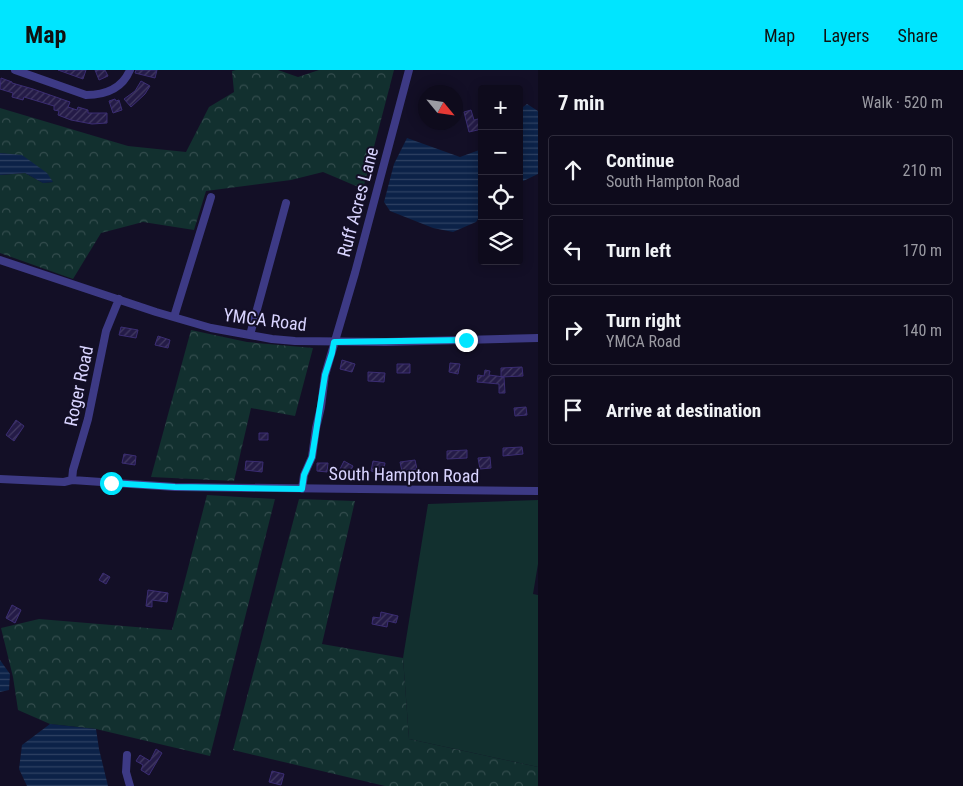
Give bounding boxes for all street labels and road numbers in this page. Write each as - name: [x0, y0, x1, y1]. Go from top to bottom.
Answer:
- street label: Ruff Acres Lane: [333, 145, 382, 259]
- street label: YMCA Road: [222, 304, 308, 335]
- street label: Roger Road: [60, 344, 97, 428]
- street label: South Hampton Road: [329, 463, 479, 486]

